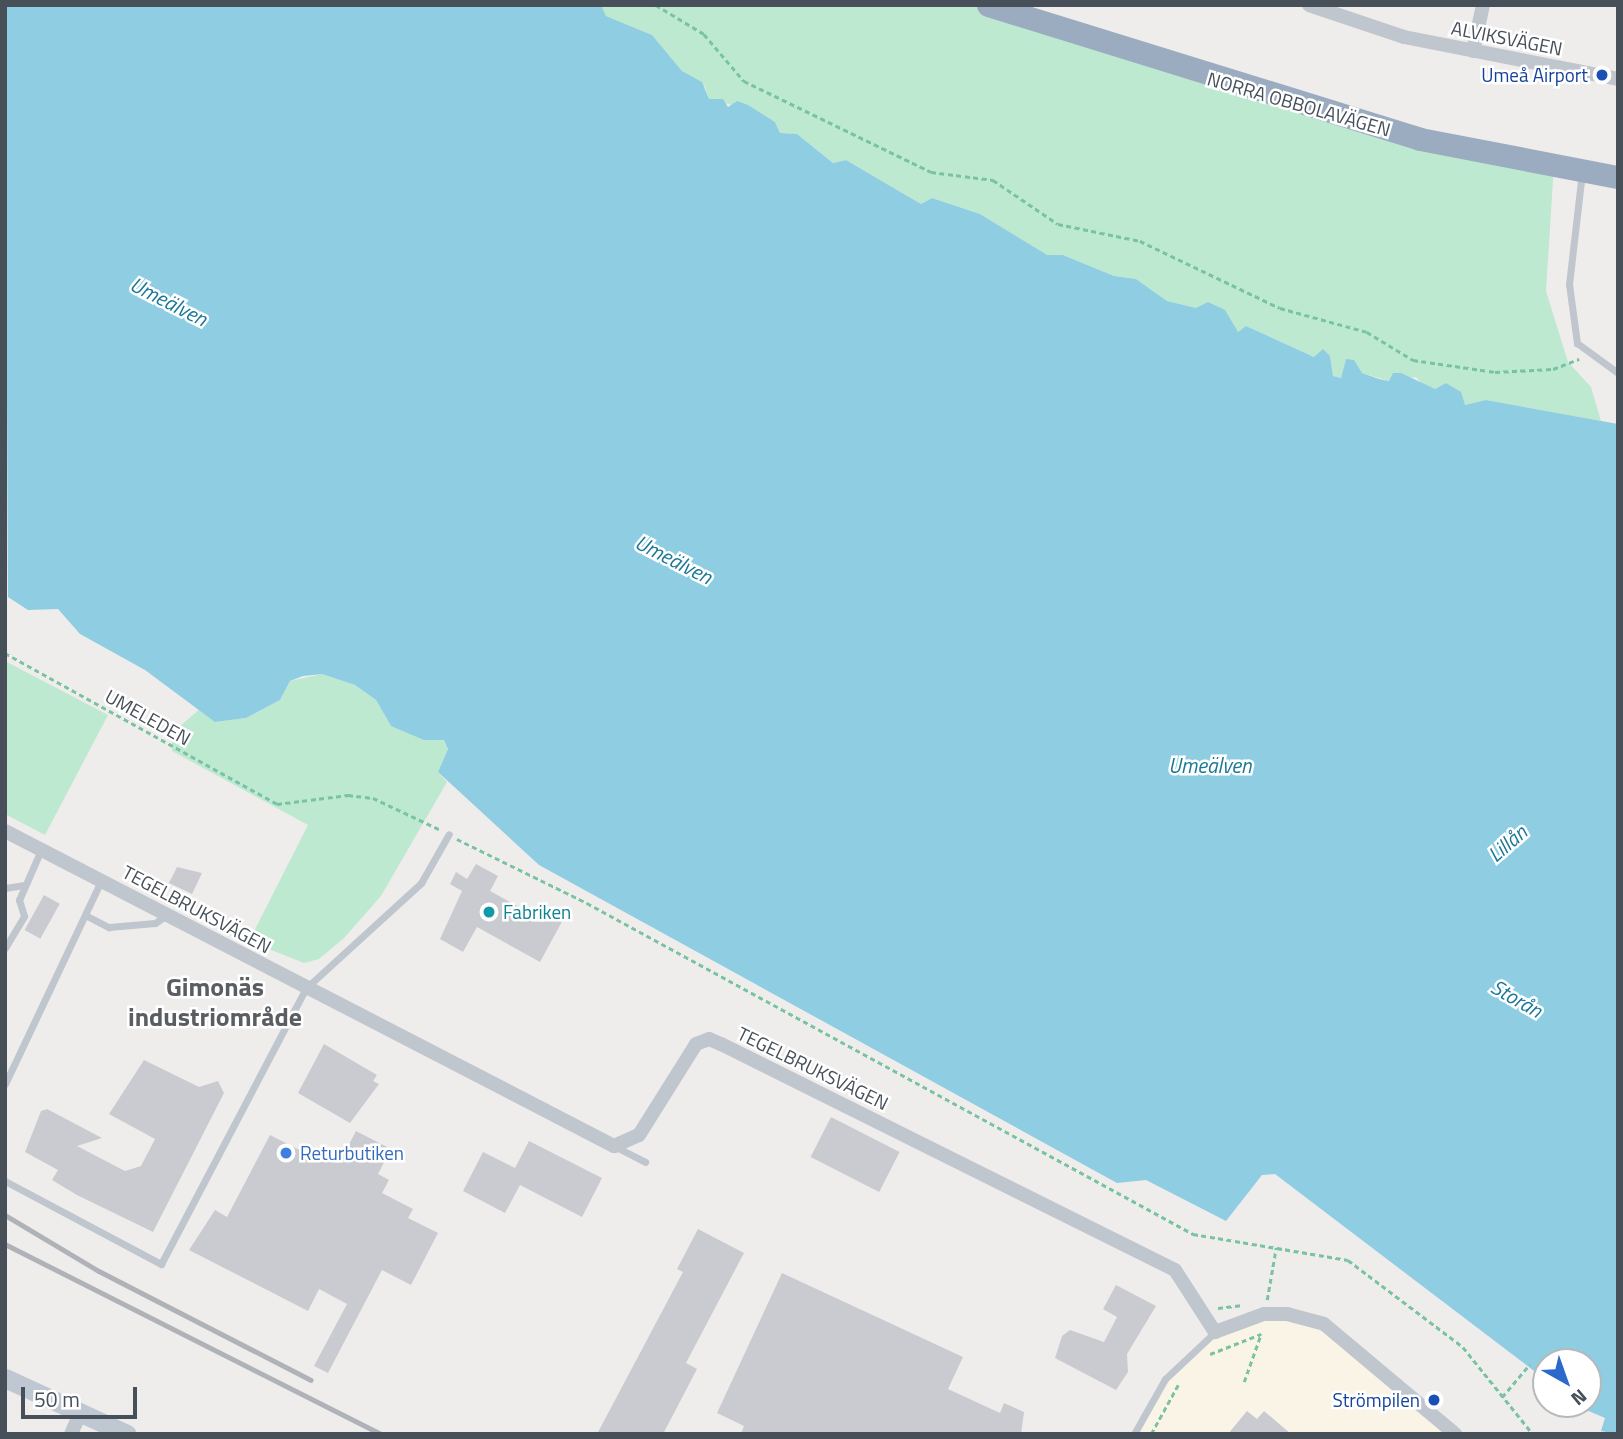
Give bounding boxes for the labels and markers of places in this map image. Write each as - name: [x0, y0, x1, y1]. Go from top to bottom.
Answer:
- place label: Umeå Airport: [1481, 64, 1588, 86]
- marker: Umeå Airport: [1594, 67, 1610, 83]
- place label: Fabriken: [503, 901, 571, 923]
- marker: Fabriken: [481, 904, 497, 920]
- place label: Returbutiken: [300, 1142, 404, 1164]
- marker: Returbutiken: [278, 1145, 294, 1161]
- place label: Strömpilen: [1333, 1389, 1420, 1411]
- marker: Strömpilen: [1426, 1392, 1442, 1408]

